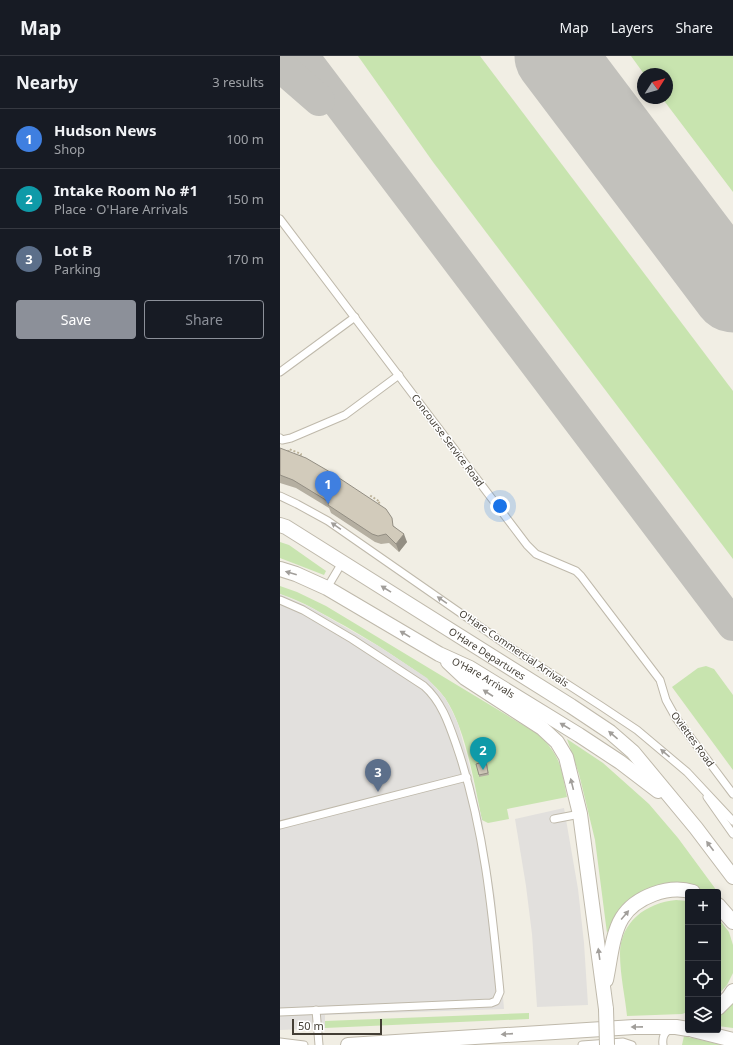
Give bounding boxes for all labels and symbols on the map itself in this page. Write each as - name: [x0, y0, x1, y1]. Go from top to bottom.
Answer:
- north arrow: [637, 68, 673, 104]
- street label: Concourse Service Road: [408, 391, 488, 489]
- pin: 1: [315, 471, 341, 504]
- your location: [490, 496, 510, 516]
- one-way arrow: [330, 522, 341, 530]
- one-way arrow: [285, 570, 297, 576]
- one-way arrow: [381, 585, 391, 593]
- one-way arrow: [437, 596, 448, 604]
- street label: O'Hare Commercial Arrivals: [456, 606, 572, 690]
- street label: O'Hare Departures: [446, 624, 529, 683]
- one-way arrow: [399, 630, 411, 637]
- street label: O'Hare Arrivals: [450, 654, 518, 701]
- one-way arrow: [483, 689, 493, 697]
- street label: Oviettes Road: [668, 708, 718, 770]
- one-way arrow: [560, 722, 570, 730]
- one-way arrow: [608, 730, 618, 739]
- pin: 2: [470, 737, 496, 770]
- one-way arrow: [659, 749, 670, 758]
- pin: 3: [365, 759, 391, 792]
- one-way arrow: [569, 778, 575, 790]
- one-way arrow: [705, 841, 714, 852]
- one-way arrow: [621, 910, 630, 921]
- one-way arrow: [596, 948, 602, 960]
- scale bar: [292, 1017, 382, 1036]
- one-way arrow: [630, 1024, 643, 1030]
- one-way arrow: [501, 1031, 513, 1038]

